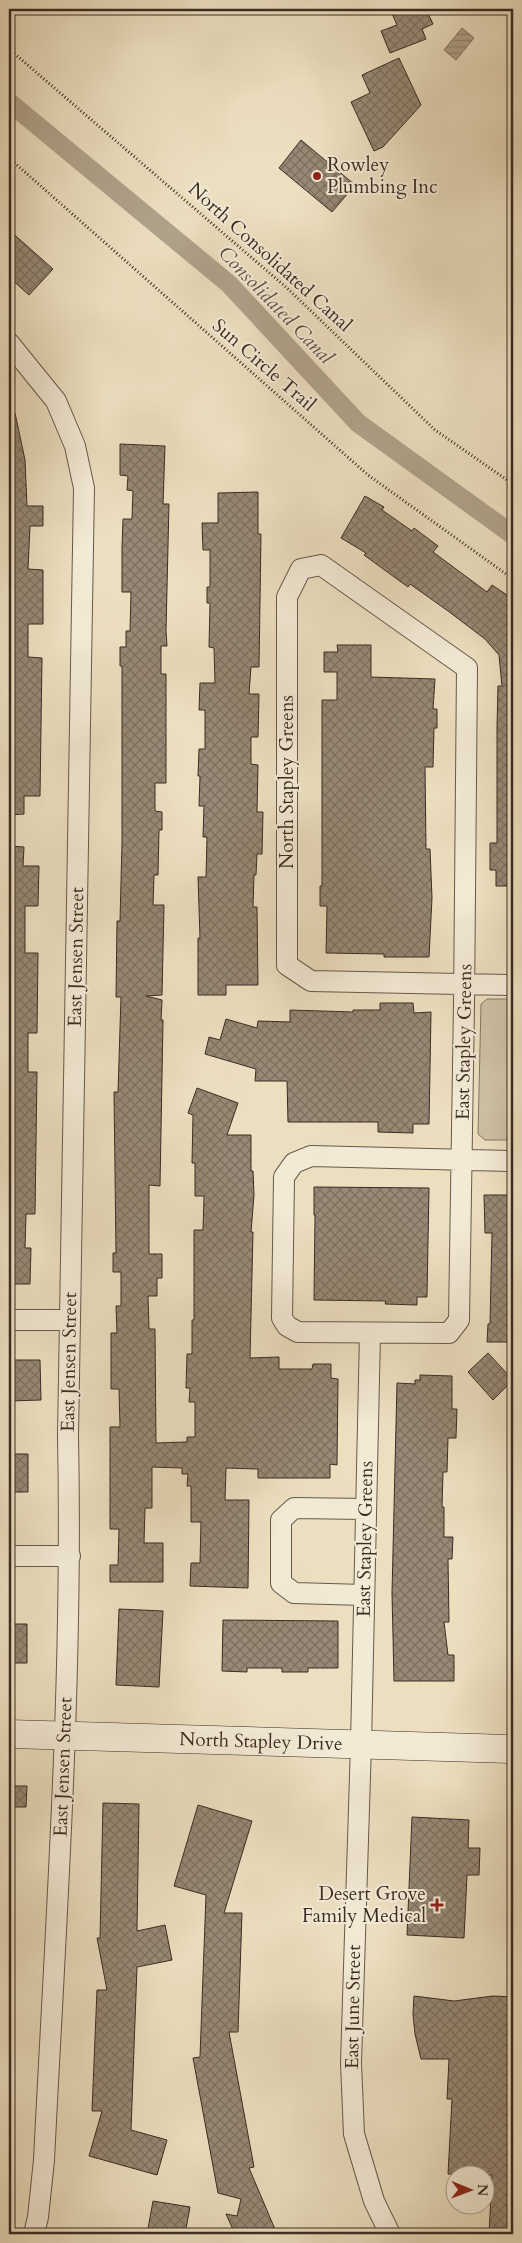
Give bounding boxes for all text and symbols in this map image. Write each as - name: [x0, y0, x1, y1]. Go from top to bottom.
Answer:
- place label: Rowley Plumbing Inc: [327, 152, 438, 200]
- marker: Rowley Plumbing Inc: [311, 170, 323, 182]
- street label: North Consolidated Canal: [184, 178, 356, 336]
- water label: Consolidated Canal: [214, 241, 338, 369]
- street label: Sun Circle Trail: [207, 313, 321, 417]
- street label: North Stapley Greens: [274, 695, 300, 869]
- street label: East Jensen Street: [62, 887, 90, 1027]
- street label: East Stapley Greens: [450, 964, 478, 1120]
- street label: East Jensen Street: [55, 1292, 83, 1432]
- street label: East Stapley Greens: [351, 1461, 379, 1617]
- street label: East Jensen Street: [48, 1697, 78, 1837]
- street label: North Stapley Drive: [179, 1726, 343, 1757]
- place label: Desert Grove Family Medical: [302, 1881, 426, 1929]
- marker: Desert Grove Family Medical: [430, 1898, 444, 1912]
- street label: East June Street: [339, 1945, 367, 2069]
- north arrow: [444, 2166, 494, 2216]
- text: N: [473, 2184, 492, 2196]

